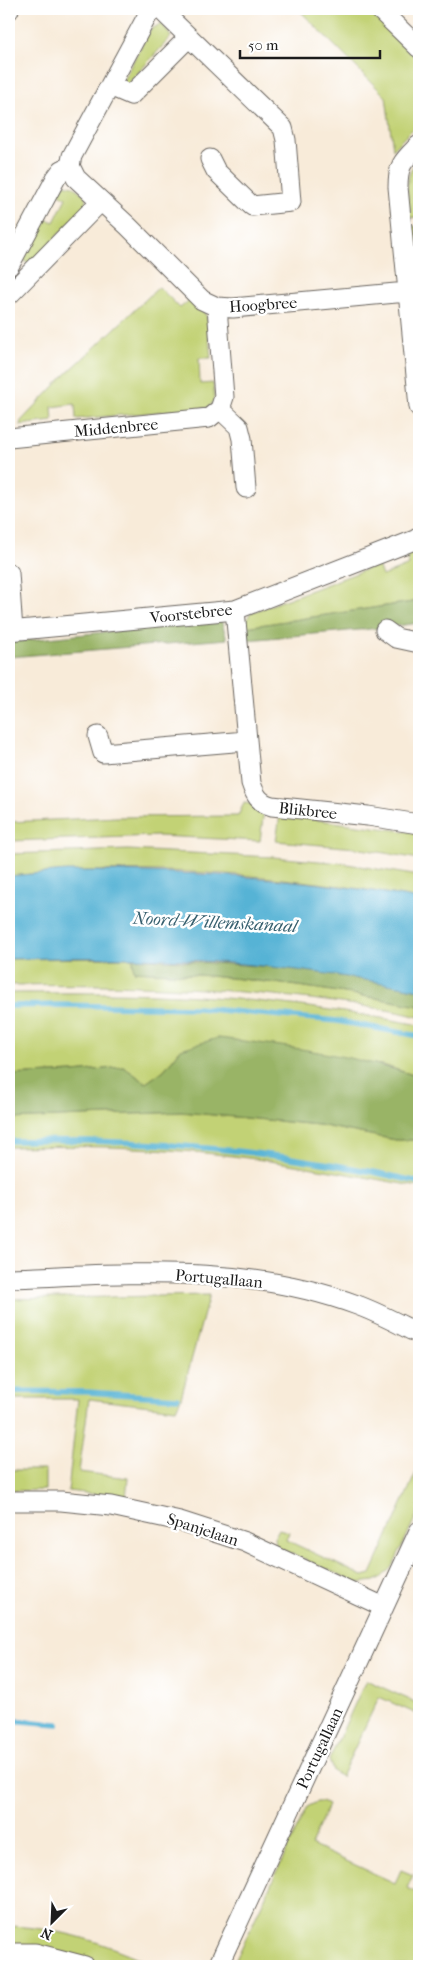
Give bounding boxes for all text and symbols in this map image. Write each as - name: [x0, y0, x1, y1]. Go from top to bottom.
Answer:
- scale bar: [240, 28, 380, 60]
- text: 50 m: [248, 36, 279, 54]
- street label: Hoogbree: [228, 293, 298, 316]
- street label: Middenbree: [73, 414, 159, 441]
- street label: Voorstebree: [148, 600, 233, 627]
- street label: Blikbree: [278, 798, 338, 823]
- water label: Noord-Willemskanaal: [131, 908, 300, 937]
- street label: Portugallaan: [174, 1265, 264, 1292]
- street label: Spanjelaan: [165, 1509, 242, 1550]
- street label: Portugallaan: [292, 1704, 347, 1792]
- north arrow: [28, 1898, 78, 1948]
- text: N: [38, 1923, 55, 1943]

